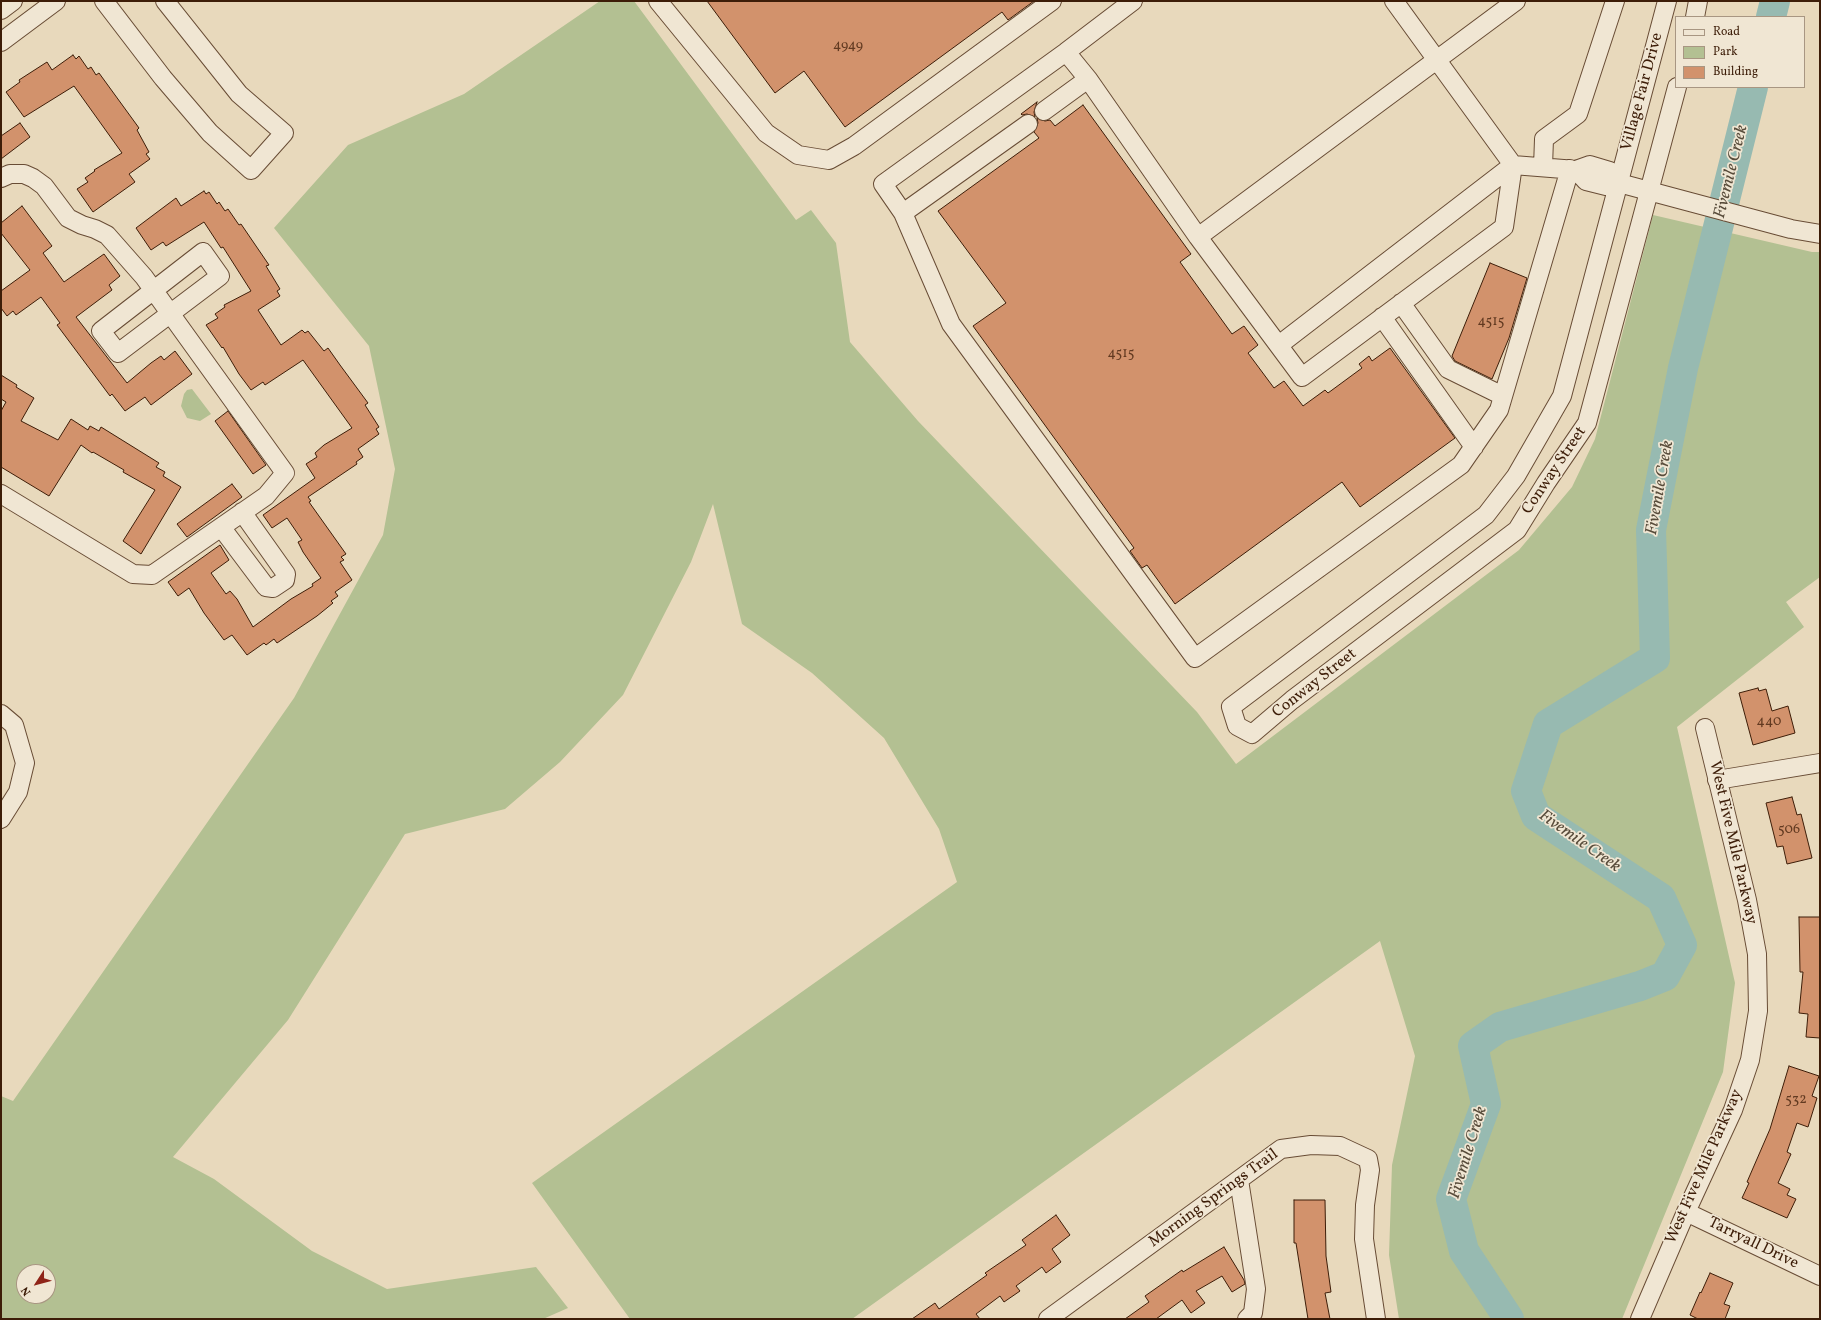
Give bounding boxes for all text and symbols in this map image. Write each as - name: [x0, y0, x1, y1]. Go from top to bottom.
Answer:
- legend: [1675, 16, 1805, 88]
- text: Road: [1713, 24, 1740, 40]
- street label: Village Fair Drive: [1618, 31, 1668, 153]
- house number: 4949: [833, 38, 863, 54]
- text: Park: [1713, 44, 1738, 60]
- text: Building: [1713, 64, 1758, 80]
- water label: Fivemile Creek: [1711, 123, 1753, 221]
- house number: 4515: [1478, 314, 1504, 330]
- house number: 4515: [1108, 346, 1134, 362]
- street label: Conway Street: [1519, 424, 1591, 518]
- water label: Fivemile Creek: [1643, 439, 1679, 537]
- street label: Conway Street: [1269, 645, 1361, 723]
- house number: 440: [1757, 714, 1781, 730]
- street label: West Five Mile Parkway: [1704, 760, 1760, 926]
- water label: Fivemile Creek: [1534, 806, 1624, 878]
- house number: 506: [1778, 822, 1800, 838]
- street label: West Five Mile Parkway: [1662, 1087, 1748, 1247]
- house number: 532: [1785, 1092, 1807, 1108]
- water label: Fivemile Creek: [1445, 1104, 1493, 1202]
- street label: Morning Springs Trail: [1146, 1146, 1282, 1252]
- street label: Tarryall Drive: [1705, 1214, 1801, 1274]
- north arrow: [16, 1264, 56, 1304]
- text: N: [18, 1283, 35, 1298]

